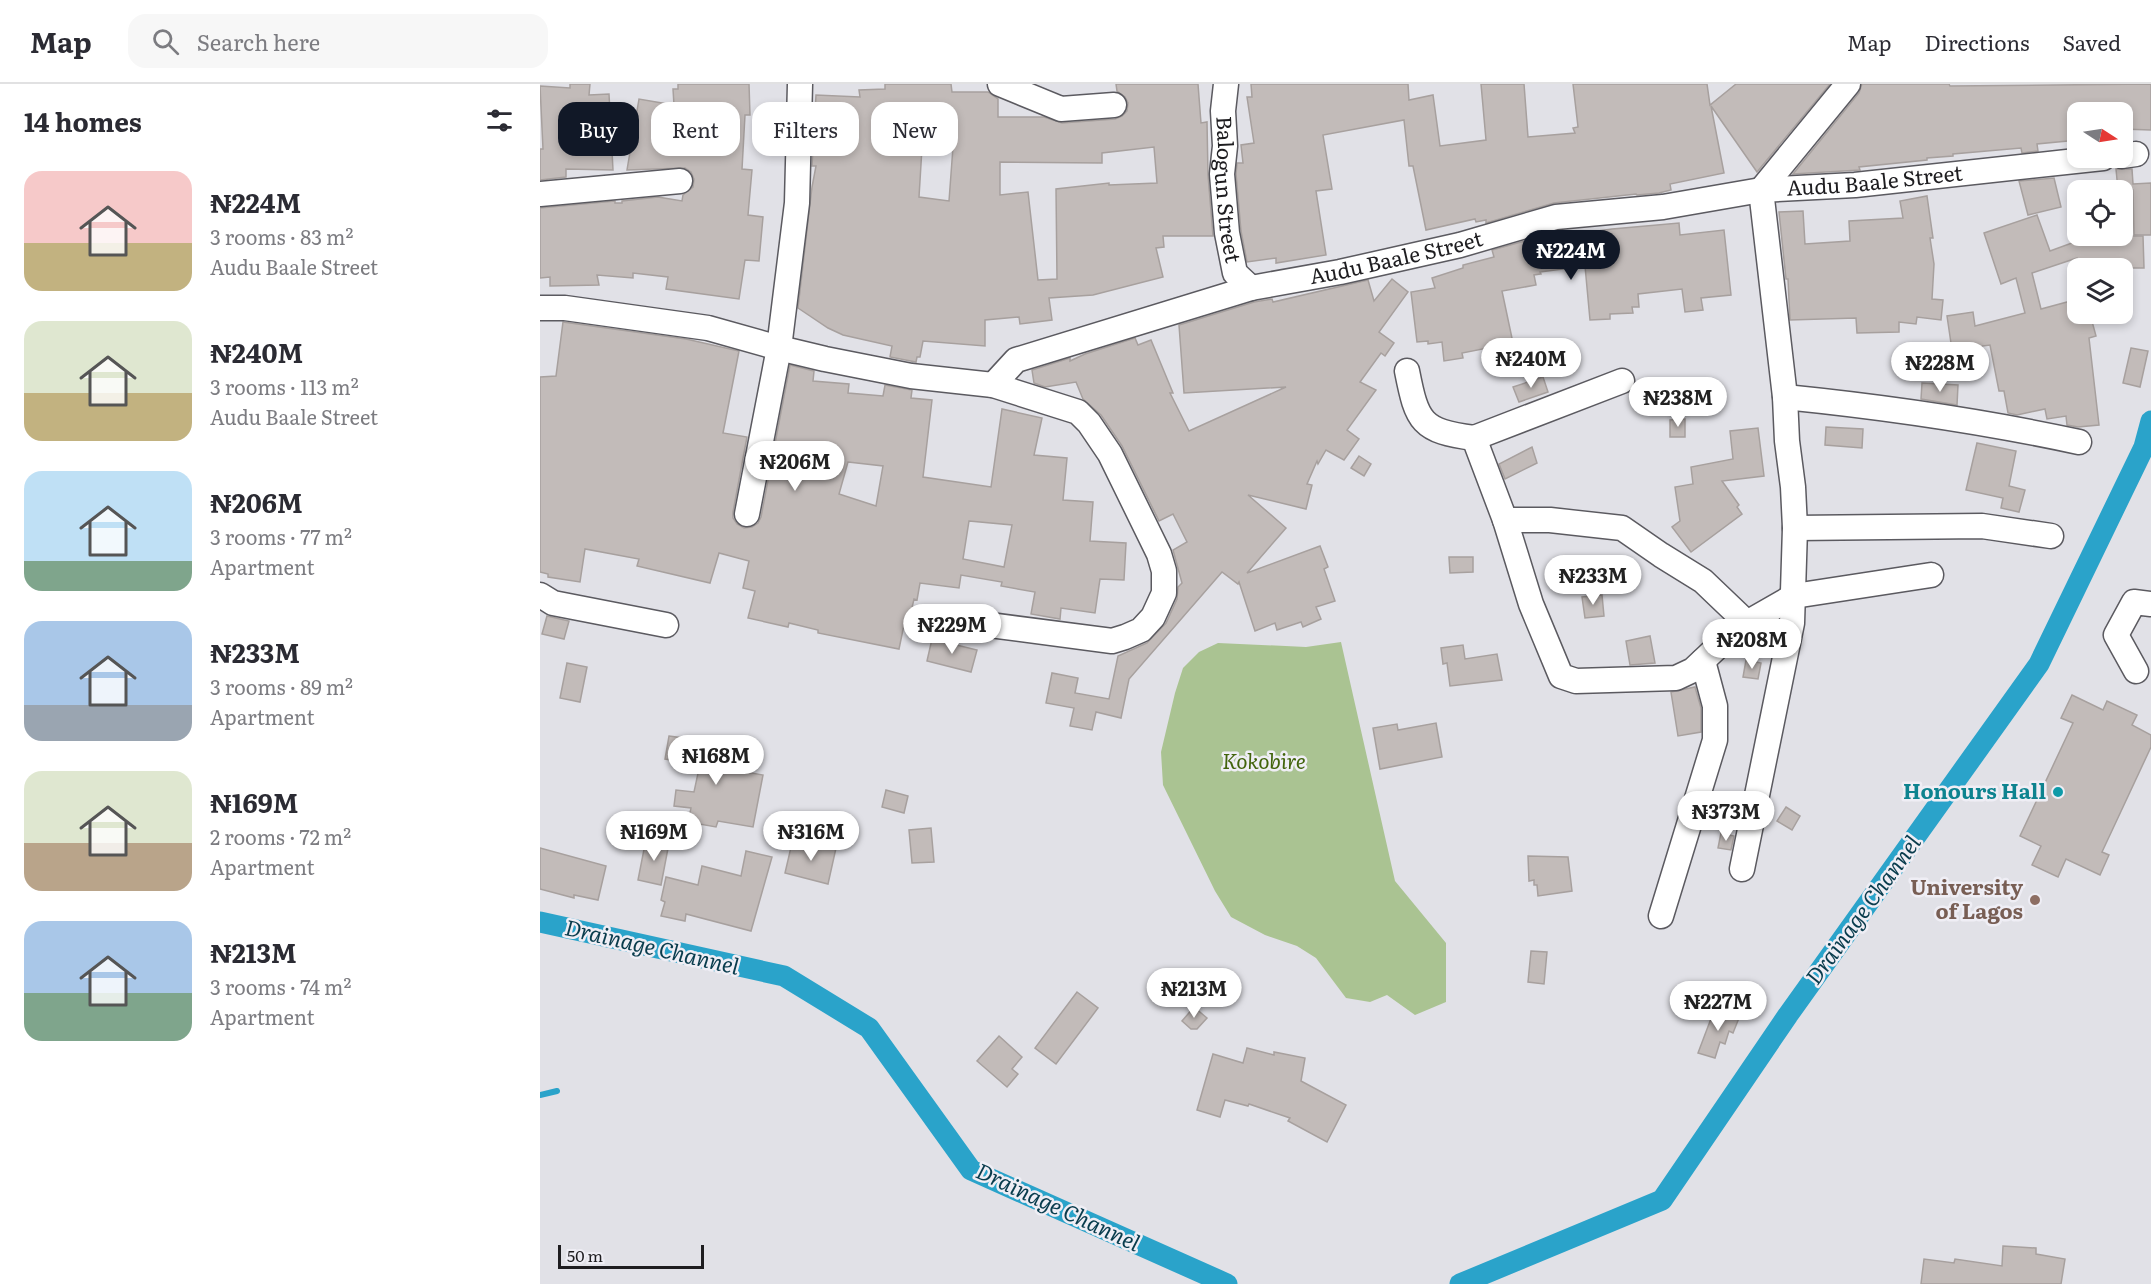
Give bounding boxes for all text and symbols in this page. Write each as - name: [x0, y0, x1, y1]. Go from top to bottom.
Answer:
- search box: [128, 14, 548, 68]
- text: Map: [30, 20, 92, 62]
- icon: search: [149, 25, 182, 58]
- text: Search here: [197, 25, 320, 58]
- text: Map: [1847, 26, 1892, 57]
- text: Directions: [1925, 26, 2030, 57]
- text: Saved: [2063, 26, 2121, 57]
- text: 14 homes: [24, 101, 142, 140]
- chip: Buy: [558, 102, 639, 156]
- chip: Rent: [651, 102, 740, 156]
- chip: Filters: [752, 102, 859, 156]
- chip: New: [871, 102, 958, 156]
- north arrow: [2067, 102, 2133, 168]
- map controls: [2067, 102, 2133, 324]
- icon: filters: [483, 104, 516, 137]
- street label: Balogun Street: [1209, 115, 1251, 266]
- street label: Audu Baale Street: [1786, 155, 1964, 202]
- button: locate: [2067, 180, 2133, 246]
- text: ₦224M: [210, 182, 301, 221]
- icon: home: [72, 195, 144, 267]
- text: 3 rooms · 83 m²: [210, 221, 353, 251]
- street label: Audu Baale Street: [1307, 221, 1486, 290]
- pin: ₦224M: [1529, 230, 1613, 281]
- text: ₦224M: [1536, 234, 1606, 264]
- text: Audu Baale Street: [210, 251, 378, 281]
- button: layers: [2067, 258, 2133, 324]
- text: ₦240M: [210, 332, 303, 371]
- pin: ₦240M: [1489, 338, 1573, 389]
- text: ₦240M: [1495, 342, 1567, 372]
- pin: ₦228M: [1898, 342, 1982, 393]
- icon: home: [72, 345, 144, 417]
- text: ₦228M: [1905, 346, 1975, 376]
- text: 3 rooms · 113 m²: [210, 371, 359, 401]
- pin: ₦238M: [1636, 377, 1720, 428]
- text: ₦238M: [1643, 381, 1713, 411]
- text: Audu Baale Street: [210, 401, 378, 431]
- pin: ₦206M: [753, 441, 837, 492]
- text: ₦206M: [759, 445, 831, 475]
- text: ₦206M: [210, 482, 303, 521]
- icon: home: [72, 495, 144, 567]
- text: 3 rooms · 77 m²: [210, 521, 352, 551]
- text: Apartment: [210, 551, 315, 581]
- pin: ₦233M: [1551, 555, 1635, 606]
- text: ₦233M: [1558, 559, 1628, 589]
- pin: ₦229M: [910, 604, 994, 655]
- text: ₦229M: [917, 608, 987, 638]
- pin: ₦208M: [1710, 619, 1794, 670]
- text: ₦208M: [1716, 623, 1788, 653]
- text: ₦233M: [210, 632, 300, 671]
- icon: home: [72, 645, 144, 717]
- text: 3 rooms · 89 m²: [210, 671, 353, 701]
- text: Apartment: [210, 701, 315, 731]
- pin: ₦168M: [674, 735, 758, 786]
- text: ₦168M: [682, 739, 750, 769]
- park label: Kokobire: [1222, 744, 1306, 775]
- place label: Honours Hall: [1903, 774, 2046, 805]
- text: ₦169M: [210, 782, 298, 821]
- marker: Honours Hall: [2051, 785, 2065, 799]
- pin: ₦373M: [1684, 791, 1768, 842]
- icon: home: [72, 795, 144, 867]
- text: ₦373M: [1691, 795, 1761, 825]
- pin: ₦169M: [612, 811, 696, 862]
- pin: ₦316M: [769, 811, 853, 862]
- text: ₦169M: [620, 815, 688, 845]
- text: ₦316M: [777, 815, 845, 845]
- text: 2 rooms · 72 m²: [210, 821, 351, 851]
- water label: Drainage Channel: [1796, 827, 1928, 991]
- text: Apartment: [210, 851, 315, 881]
- place label: University of Lagos: [1910, 870, 2023, 925]
- marker: University of Lagos: [2028, 893, 2042, 907]
- water label: Drainage Channel: [562, 909, 743, 982]
- text: ₦213M: [210, 932, 297, 971]
- icon: home: [72, 945, 144, 1017]
- pin: ₦213M: [1152, 968, 1236, 1019]
- text: 3 rooms · 74 m²: [210, 971, 351, 1001]
- text: ₦213M: [1161, 972, 1227, 1002]
- pin: ₦227M: [1676, 981, 1760, 1032]
- text: ₦227M: [1684, 985, 1752, 1015]
- text: Apartment: [210, 1001, 315, 1031]
- water label: Drainage Channel: [971, 1153, 1147, 1258]
- scale bar: [558, 1242, 704, 1270]
- text: 50 m: [567, 1243, 603, 1267]

